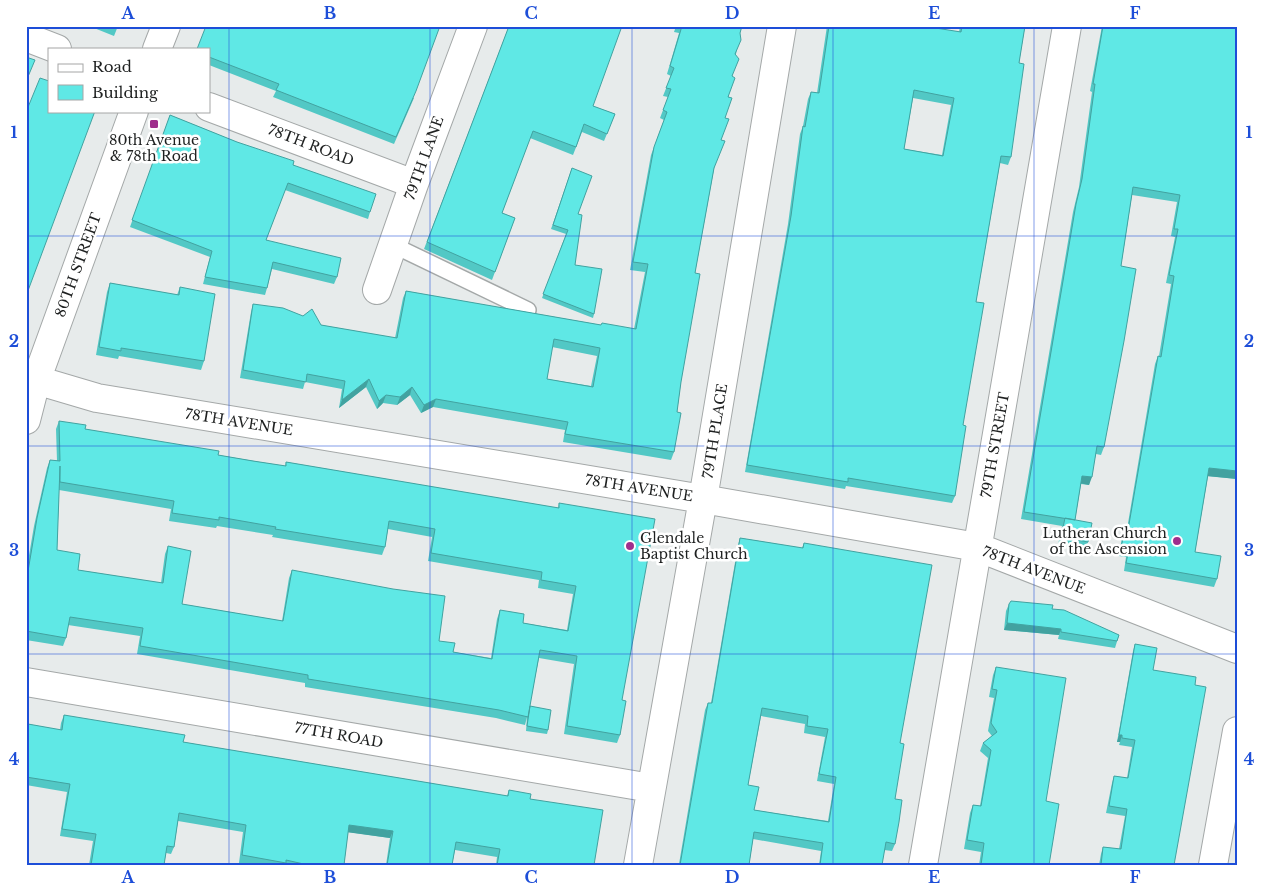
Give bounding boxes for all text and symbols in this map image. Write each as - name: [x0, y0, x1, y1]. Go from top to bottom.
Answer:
- text: A: [121, 3, 136, 23]
- text: B: [324, 3, 337, 23]
- text: C: [524, 3, 538, 23]
- text: D: [725, 3, 739, 23]
- text: E: [928, 3, 940, 23]
- text: F: [1129, 3, 1141, 23]
- legend: [48, 48, 210, 112]
- text: Road: [92, 57, 132, 76]
- text: Building: [92, 83, 159, 102]
- street label: 79TH LANE: [400, 114, 448, 202]
- marker: 80th Avenue & 78th Road: [148, 118, 160, 130]
- street label: 78TH ROAD: [266, 120, 356, 170]
- text: 1: [11, 122, 18, 142]
- text: 1: [1246, 122, 1253, 142]
- place label: 80th Avenue & 78th Road: [109, 131, 199, 165]
- street label: 80TH STREET: [51, 210, 105, 320]
- text: 2: [9, 331, 19, 351]
- text: 2: [1244, 331, 1254, 351]
- street label: 79TH PLACE: [699, 382, 731, 480]
- street label: 79TH STREET: [977, 391, 1013, 499]
- street label: 78TH AVENUE: [184, 405, 294, 439]
- street label: 78TH AVENUE: [584, 471, 694, 505]
- place label: Lutheran Church of the Ascension: [1042, 524, 1167, 558]
- place label: Glendale Baptist Church: [640, 529, 748, 563]
- marker: Lutheran Church of the Ascension: [1171, 535, 1183, 547]
- text: 3: [9, 540, 19, 560]
- marker: Glendale Baptist Church: [624, 540, 636, 552]
- text: 3: [1244, 540, 1254, 560]
- street label: 78TH AVENUE: [980, 542, 1088, 598]
- street label: 77TH ROAD: [293, 718, 385, 752]
- text: 4: [9, 749, 19, 769]
- text: 4: [1244, 749, 1254, 769]
- text: A: [121, 867, 136, 887]
- text: B: [324, 867, 337, 887]
- text: C: [524, 867, 538, 887]
- text: D: [725, 867, 739, 887]
- text: E: [928, 867, 940, 887]
- text: F: [1129, 867, 1141, 887]

